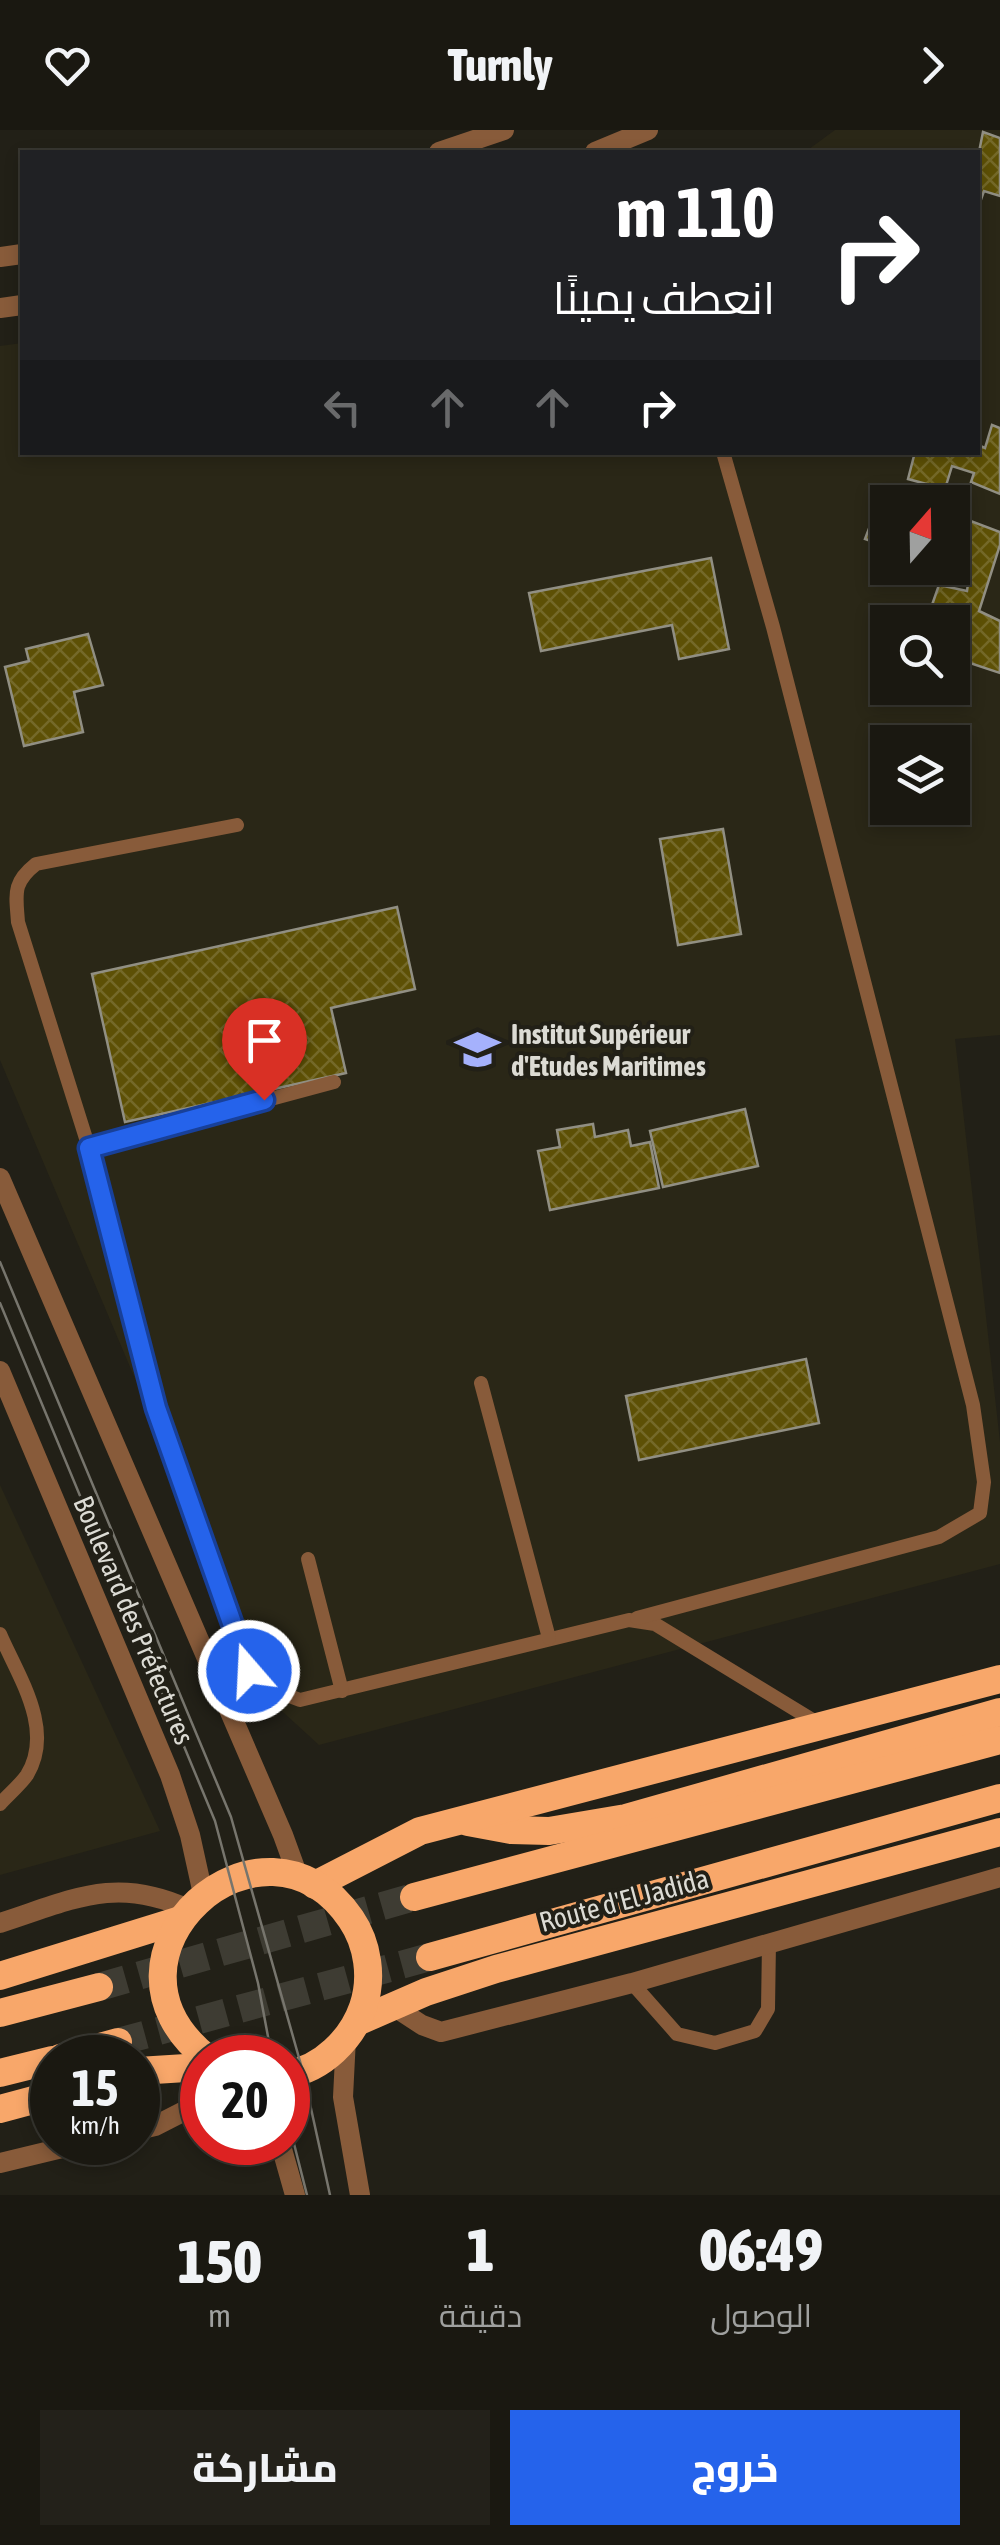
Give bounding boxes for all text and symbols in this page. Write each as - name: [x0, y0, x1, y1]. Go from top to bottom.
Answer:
- icon: heart: [40, 38, 95, 93]
- icon: forward: [905, 38, 960, 93]
- text: Turnly: [448, 39, 552, 91]
- text: 110 m: [616, 172, 775, 252]
- icon: right: [810, 190, 940, 320]
- text: انعطف يمينًا: [553, 272, 775, 324]
- icon: left: [315, 380, 370, 435]
- icon: ahead: [420, 380, 475, 435]
- icon: ahead: [525, 380, 580, 435]
- icon: right: [630, 380, 685, 435]
- north arrow: [870, 485, 970, 585]
- map controls: [870, 485, 970, 825]
- button: search: [870, 605, 970, 705]
- button: layers: [870, 725, 970, 825]
- pin: [222, 998, 307, 1101]
- icon: arrive: [237, 1013, 292, 1068]
- place label: Institut Supérieur d'Etudes Maritimes: [511, 1018, 706, 1082]
- school or university icon: Institut Supérieur d'Etudes Maritimes: [454, 1026, 502, 1074]
- street label: Boulevard des Préfectures: [67, 1491, 201, 1749]
- position arrow: [197, 1619, 301, 1723]
- street label: Route d'El Jadida: [536, 1862, 712, 1938]
- speed limit sign: 20: [180, 2035, 310, 2165]
- text: 15: [71, 2059, 118, 2117]
- text: km/h: [70, 2111, 120, 2139]
- text: 1: [466, 2215, 495, 2284]
- text: 06:49: [699, 2215, 823, 2284]
- text: 150: [177, 2227, 262, 2296]
- text: m: [208, 2297, 231, 2334]
- text: دقيقة: [439, 2297, 522, 2334]
- text: الوصول: [710, 2297, 812, 2334]
- button: مشاركة: [40, 2410, 490, 2525]
- button: خروج: [510, 2410, 960, 2525]

